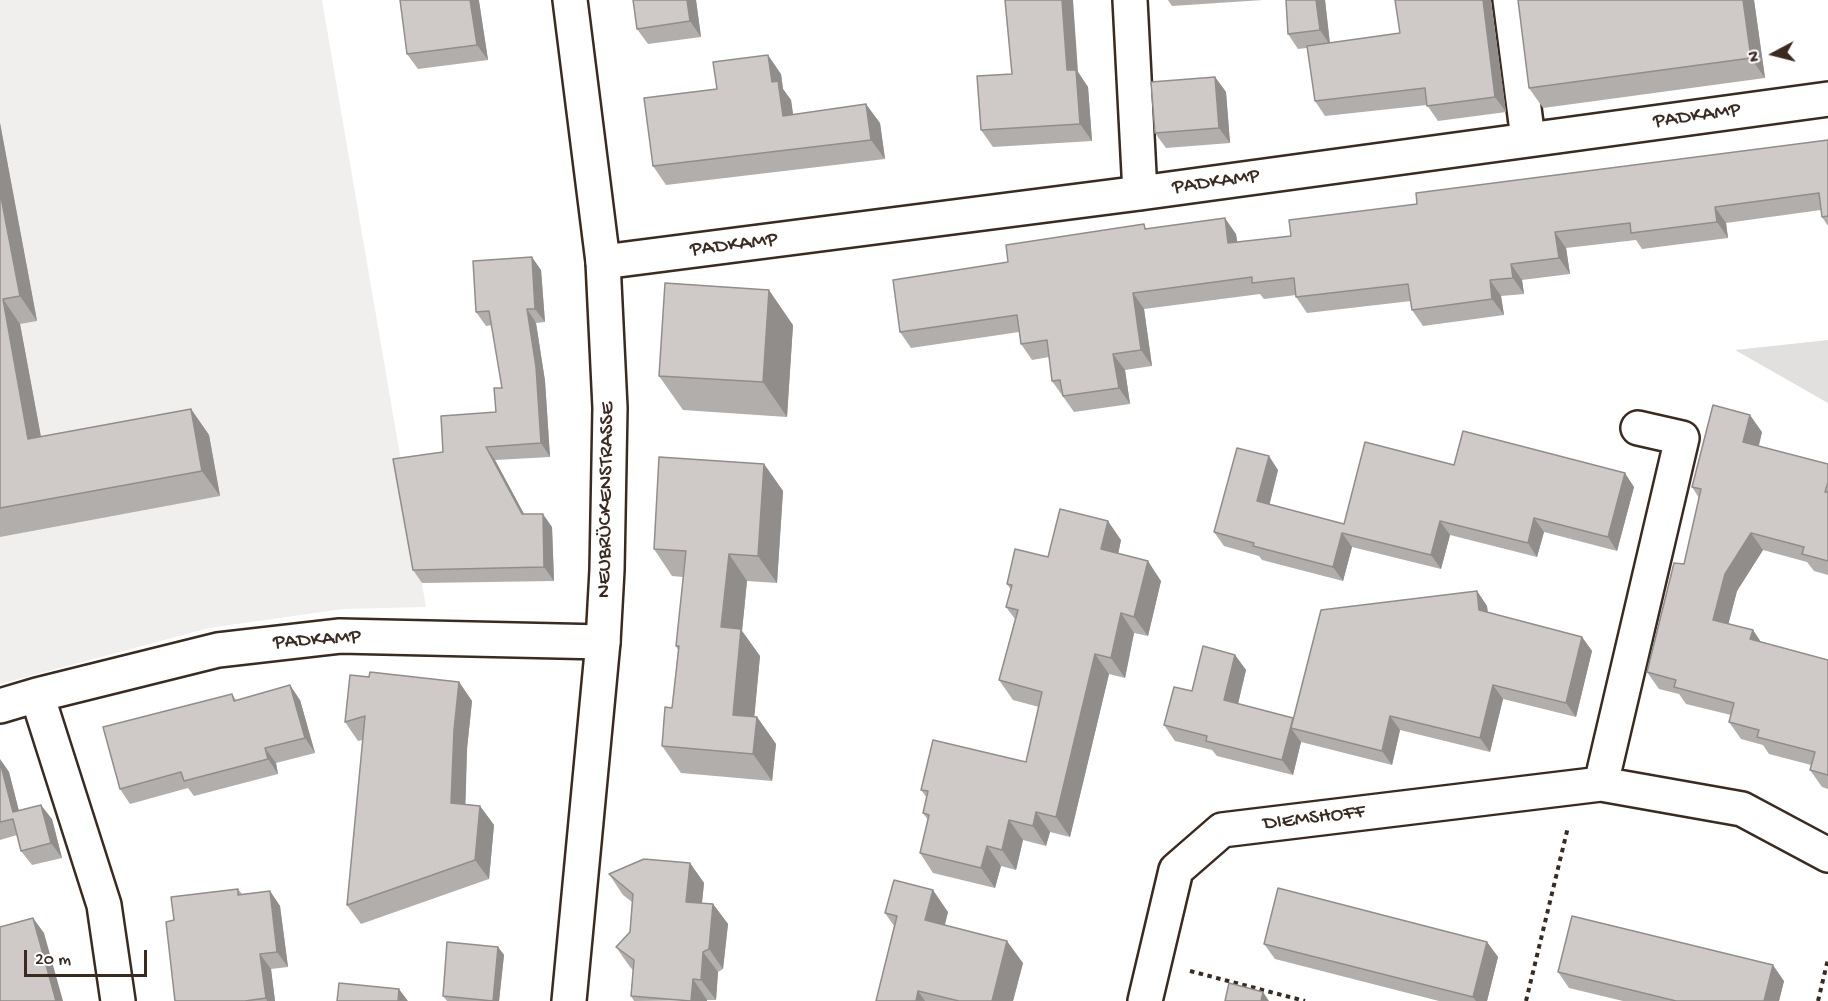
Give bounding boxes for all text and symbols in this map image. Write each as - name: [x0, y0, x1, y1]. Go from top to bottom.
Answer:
- north arrow: [1744, 24, 1804, 84]
- text: N: [1746, 50, 1766, 63]
- street label: PADKAMP: [1652, 98, 1742, 136]
- street label: PADKAMP: [1171, 164, 1261, 202]
- street label: PADKAMP: [689, 228, 779, 264]
- street label: NEUBRÜCKENSTRASSE: [593, 402, 621, 598]
- street label: PADKAMP: [272, 625, 362, 657]
- street label: DIEMSHOFF: [1262, 800, 1366, 838]
- scale bar: [27, 938, 150, 976]
- text: 20 m: [35, 950, 71, 971]

